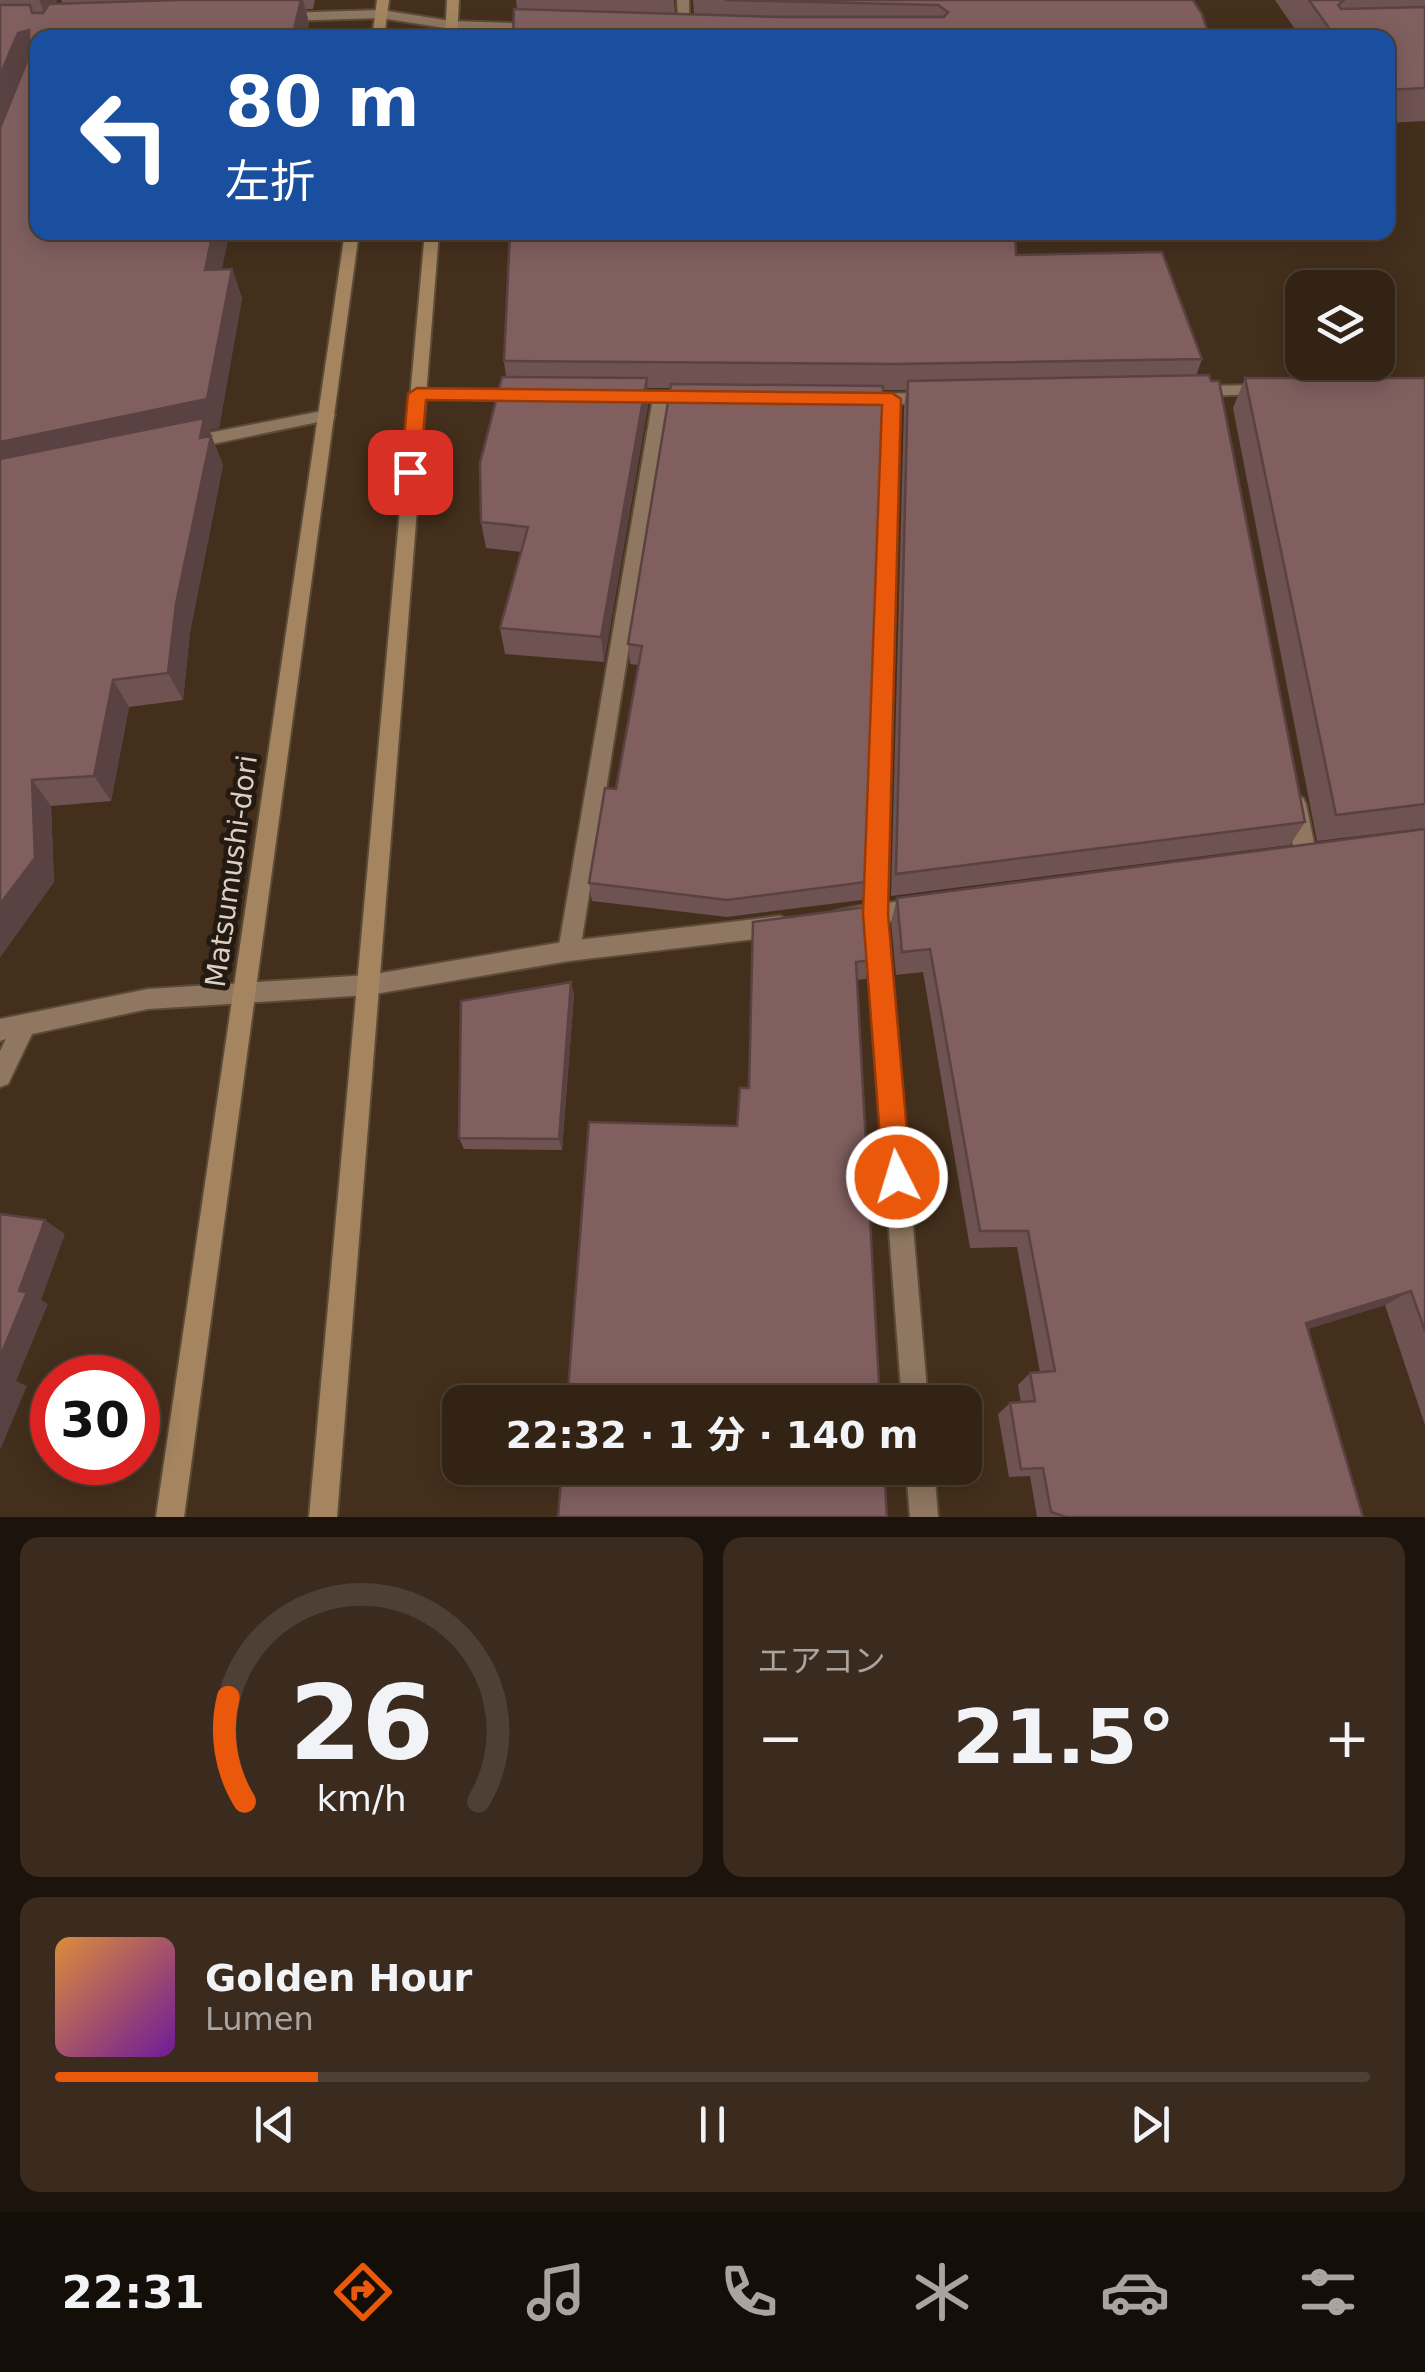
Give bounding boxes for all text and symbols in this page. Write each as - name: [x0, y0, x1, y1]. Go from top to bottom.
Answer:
- text: 80 m: [225, 61, 420, 143]
- icon: left: [60, 70, 190, 200]
- text: 左折: [225, 155, 315, 208]
- map controls: [1285, 270, 1395, 380]
- button: layers: [1285, 270, 1395, 380]
- pin: [368, 430, 453, 515]
- icon: arrive: [383, 445, 438, 500]
- street label: Matsumushi-dori: [199, 753, 264, 989]
- position arrow: [845, 1125, 949, 1229]
- speed limit sign: 30: [30, 1355, 160, 1485]
- text: 22:32 · 1 分 · 140 m: [506, 1413, 918, 1457]
- text: エアコン: [758, 1642, 886, 1680]
- text: 26: [289, 1662, 434, 1784]
- text: 21.5°: [952, 1693, 1175, 1781]
- text: −: [758, 1706, 804, 1770]
- text: +: [1324, 1706, 1370, 1770]
- text: km/h: [316, 1778, 406, 1819]
- text: Golden Hour: [205, 1956, 472, 2000]
- text: Lumen: [205, 2000, 314, 2038]
- icon: previous: [247, 2097, 302, 2152]
- icon: pause: [685, 2097, 740, 2152]
- icon: next: [1123, 2097, 1178, 2152]
- icon: directions: [328, 2257, 398, 2327]
- icon: music: [521, 2257, 591, 2327]
- icon: phone: [714, 2257, 784, 2327]
- icon: climate: [907, 2257, 977, 2327]
- icon: car: [1100, 2257, 1170, 2327]
- icon: filters: [1293, 2257, 1363, 2327]
- text: 22:31: [62, 2266, 205, 2319]

